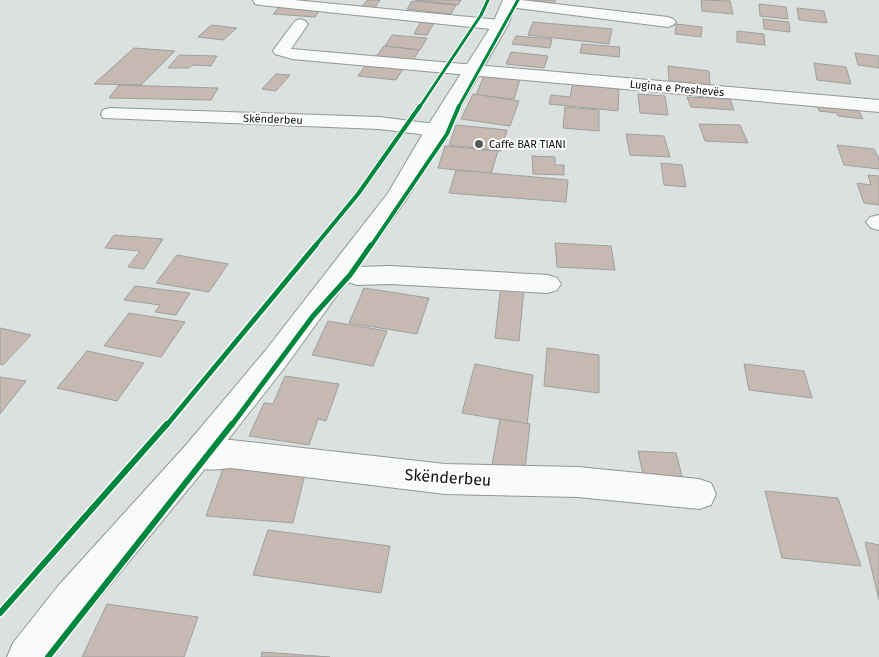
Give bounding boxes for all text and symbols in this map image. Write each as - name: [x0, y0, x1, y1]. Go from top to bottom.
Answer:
- street label: Lugina e Preshevës: [629, 78, 725, 99]
- street label: Skënderbeu: [243, 112, 303, 127]
- marker: Caffe BAR TIANI: [473, 138, 485, 150]
- place label: Caffe BAR TIANI: [489, 138, 566, 151]
- street label: Skënderbeu: [404, 465, 492, 490]

